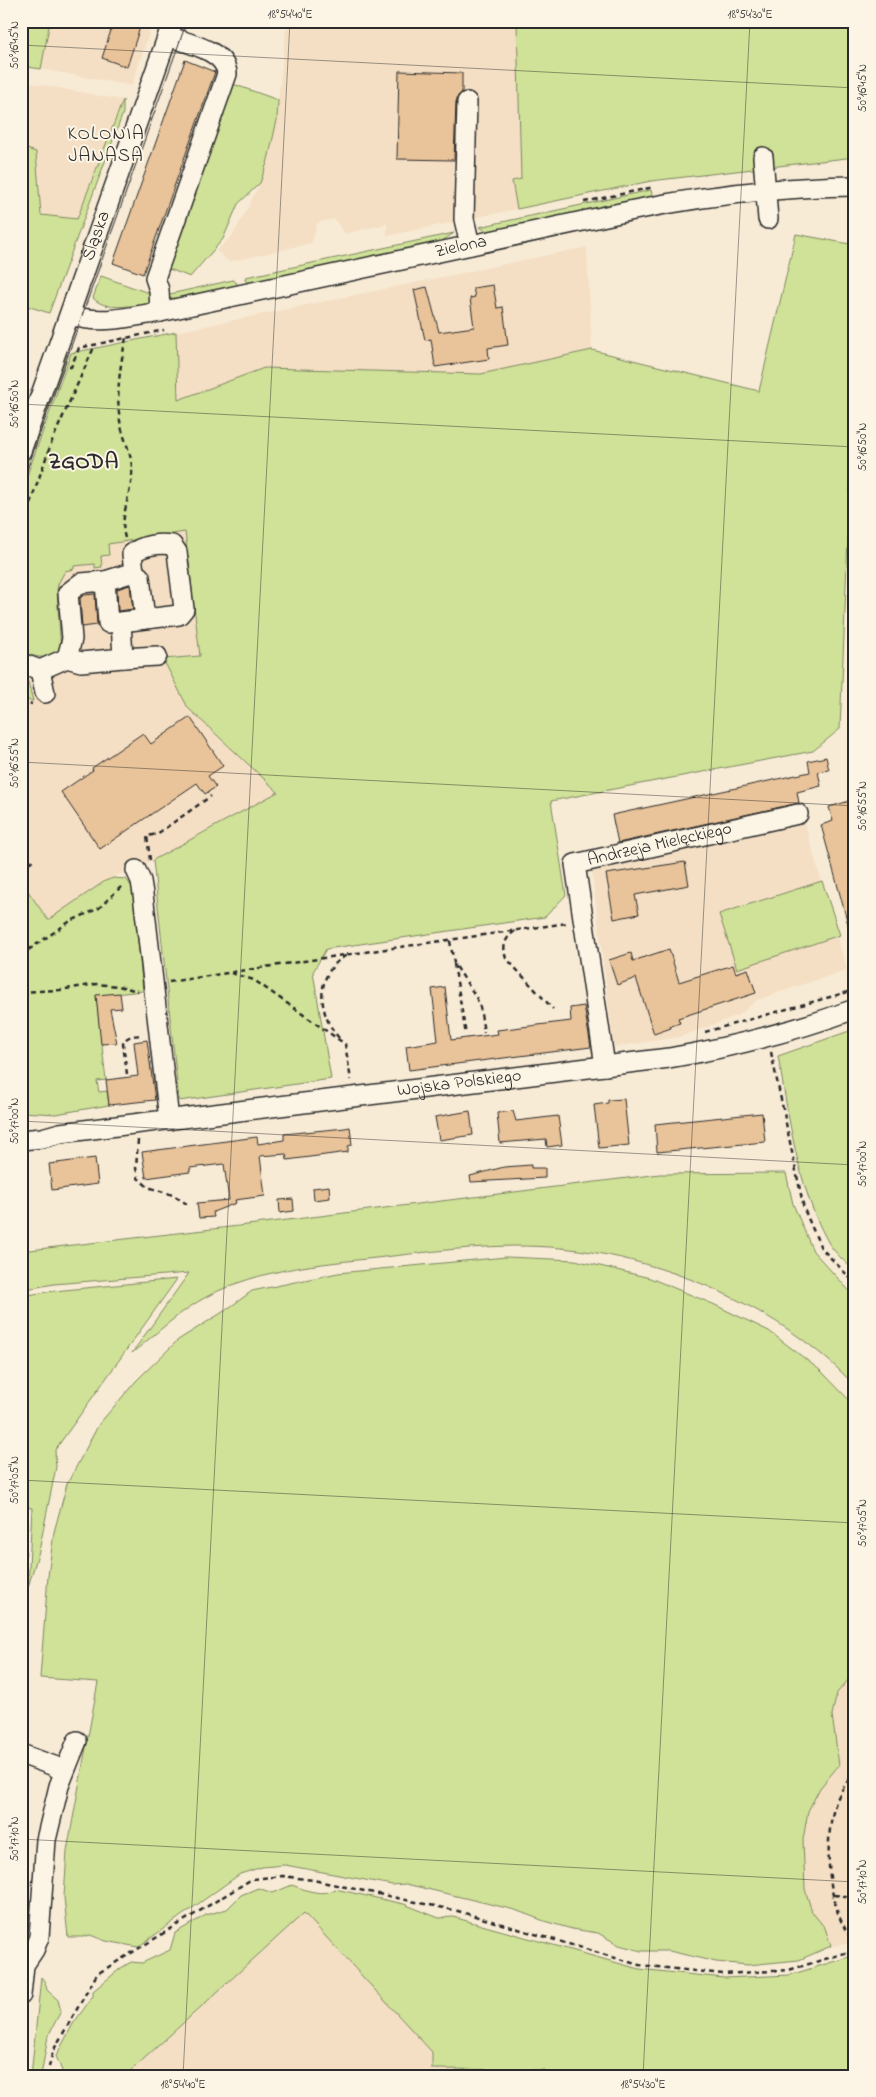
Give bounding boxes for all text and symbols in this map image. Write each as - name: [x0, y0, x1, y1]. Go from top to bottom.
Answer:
- text: 18°54'40"E: [268, 6, 312, 24]
- text: 18°54'30"E: [728, 6, 772, 24]
- text: 50°16'45"N: [6, 21, 24, 69]
- text: 50°16'45"N: [854, 64, 872, 112]
- district label: KOLONIA JANASA: [67, 121, 145, 170]
- street label: Śląska: [76, 208, 118, 264]
- street label: Zielona: [433, 229, 489, 265]
- text: 50°16'50"N: [6, 380, 24, 428]
- text: 50°16'50"N: [854, 423, 872, 471]
- district label: ZGODA: [49, 447, 119, 479]
- text: 50°16'55"N: [6, 738, 24, 788]
- text: 50°16'55"N: [854, 781, 872, 831]
- street label: Andrzeja Mielęckiego: [585, 816, 734, 874]
- street label: Wojska Polskiego: [396, 1063, 523, 1104]
- text: 50°17'00"N: [6, 1098, 24, 1144]
- text: 50°17'00"N: [854, 1141, 872, 1187]
- text: 50°17'05"N: [6, 1456, 24, 1504]
- text: 50°17'05"N: [854, 1499, 872, 1547]
- text: 50°17'10"N: [6, 1816, 24, 1862]
- text: 50°17'10"N: [854, 1859, 872, 1905]
- text: 18°54'40"E: [161, 2076, 205, 2094]
- text: 18°54'30"E: [621, 2076, 665, 2094]

